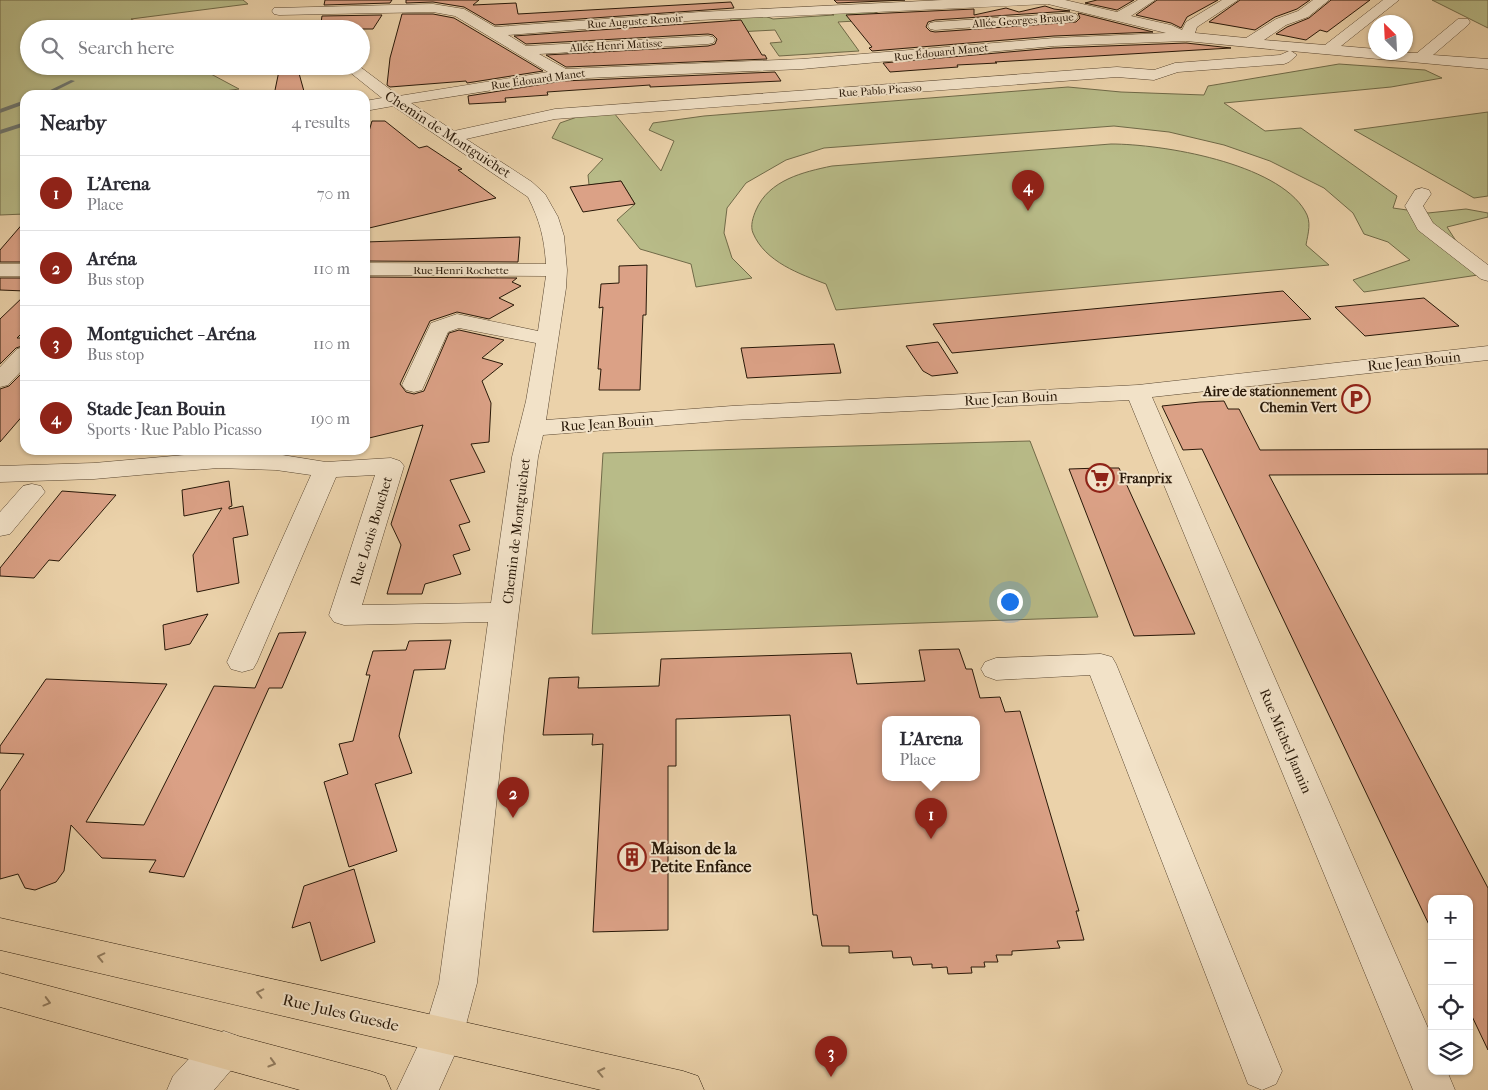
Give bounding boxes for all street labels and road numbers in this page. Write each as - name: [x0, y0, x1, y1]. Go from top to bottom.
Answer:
- street label: Allée Georges Braque: [971, 10, 1075, 31]
- street label: Rue Auguste Renoir: [587, 12, 684, 31]
- street label: Allée Henri Matisse: [568, 37, 663, 54]
- street label: Rue Édouard Manet: [893, 41, 989, 64]
- street label: Rue Édouard Manet: [490, 66, 586, 93]
- street label: Rue Pablo Picasso: [838, 81, 923, 100]
- street label: Chemin de Montguichet: [382, 87, 514, 182]
- street label: Rue Henri Rochette: [413, 264, 509, 277]
- street label: Rue Jean Bouin: [1367, 348, 1461, 375]
- street label: Rue Jean Bouin: [964, 388, 1058, 409]
- street label: Rue Jean Bouin: [560, 412, 654, 435]
- street label: Chemin de Montguichet: [499, 457, 534, 605]
- street label: Rue Louis Bouchet: [347, 475, 396, 588]
- street label: Rue Michel Jannin: [1256, 686, 1315, 796]
- street label: Rue Jules Guesde: [281, 990, 401, 1035]

